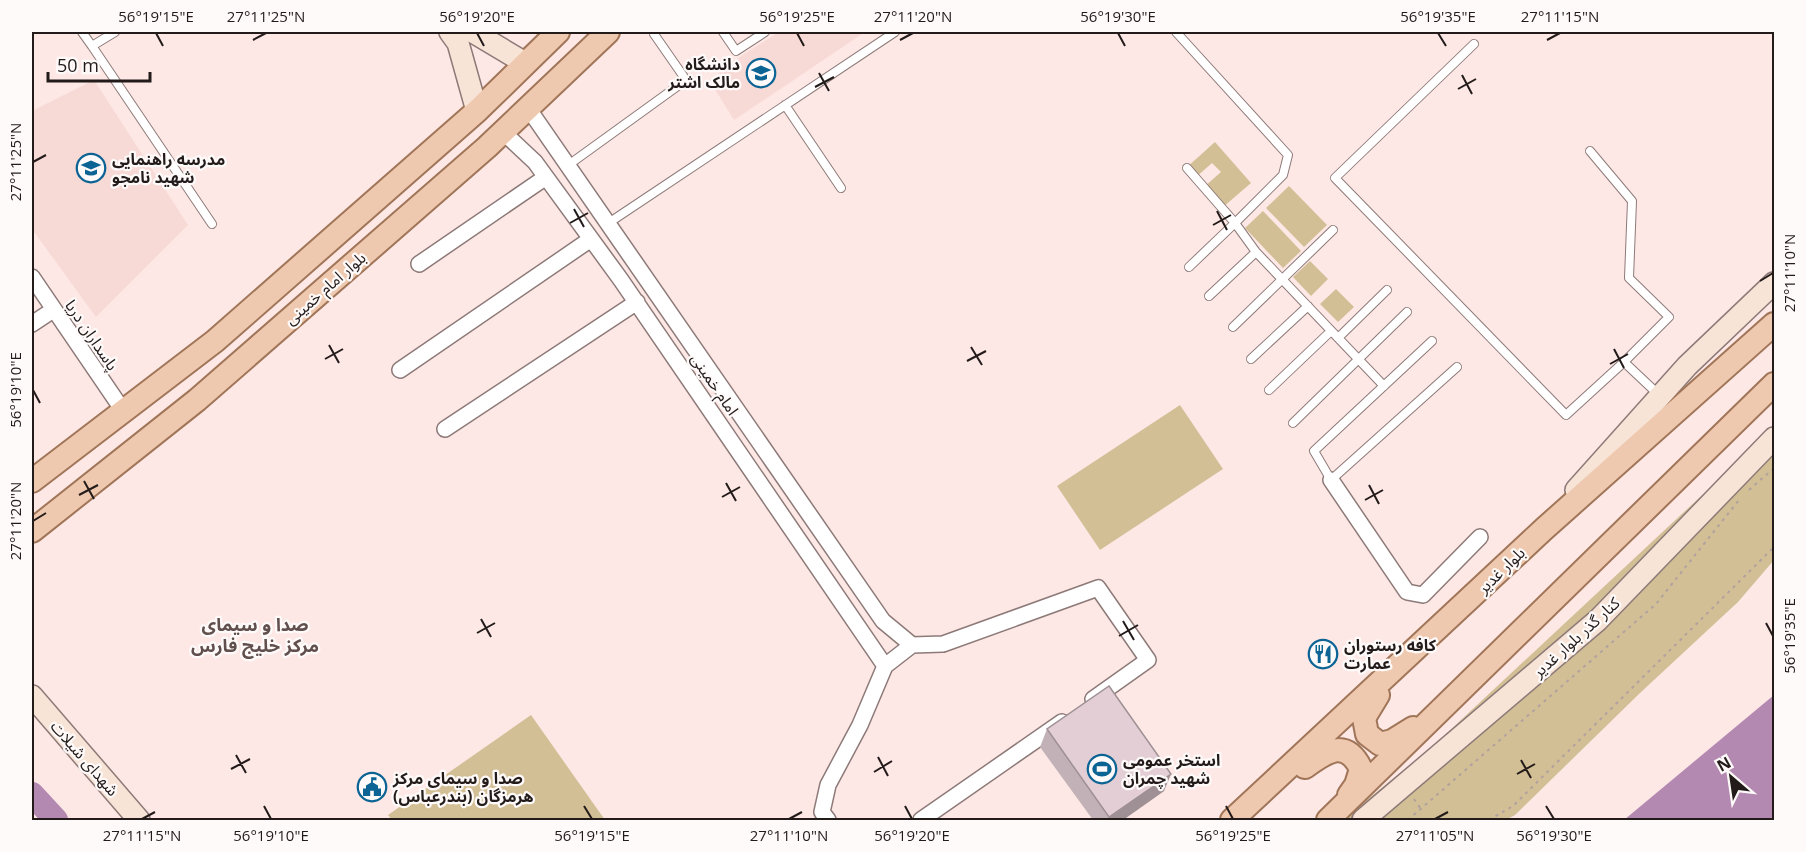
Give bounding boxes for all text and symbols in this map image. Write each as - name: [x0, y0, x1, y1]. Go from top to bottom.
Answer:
- text: 56°19'15"E: [118, 6, 194, 26]
- text: 27°11'25"N: [227, 6, 305, 26]
- text: 56°19'20"E: [439, 6, 515, 26]
- text: 56°19'25"E: [759, 6, 835, 26]
- text: 27°11'20"N: [874, 6, 952, 26]
- text: 56°19'30"E: [1080, 6, 1156, 26]
- text: 56°19'35"E: [1400, 6, 1476, 26]
- text: 27°11'15"N: [1521, 6, 1599, 26]
- scale bar: [48, 45, 150, 83]
- text: 50 m: [57, 53, 99, 77]
- place label: دانشگاه مالک اشتر: [667, 53, 740, 93]
- school or university icon: دانشگاه مالک اشتر: [745, 57, 777, 89]
- text: 27°11'25"N: [5, 123, 25, 201]
- place label: مدرسه راهنمایی شهید نامجو: [112, 148, 225, 188]
- school or university icon: مدرسه راهنمایی شهید نامجو: [75, 152, 107, 184]
- text: 27°11'10"N: [1779, 234, 1799, 312]
- street label: بلوار امام خمینی: [280, 247, 372, 331]
- street label: پاسداران دریا: [60, 295, 124, 375]
- street label: امام خمینی: [684, 349, 744, 421]
- text: 56°19'10"E: [5, 352, 25, 428]
- text: 27°11'20"N: [5, 482, 25, 560]
- street label: بلوار غدیر: [1472, 542, 1530, 599]
- street label: کنار گذر بلوار غدیر: [1527, 592, 1625, 683]
- text: 56°19'35"E: [1779, 598, 1799, 674]
- district label: صدا و سیمای مرکز خلیج فارس: [191, 612, 319, 659]
- place label: کافه رستوران عمارت: [1344, 634, 1437, 674]
- restaurant icon: کافه رستوران عمارت: [1307, 638, 1339, 670]
- street label: شهدای شیلات: [46, 716, 124, 800]
- north arrow: [1701, 747, 1761, 807]
- place label: استخر عمومی شهید چمران: [1123, 749, 1220, 789]
- text: N: [1713, 751, 1735, 777]
- sports icon: استخر عمومی شهید چمران: [1086, 753, 1118, 785]
- place label: صدا و سیمای مرکز هرمزگان (بندرعباس): [392, 767, 533, 807]
- public building icon: صدا و سیمای مرکز هرمزگان (بندرعباس): [356, 771, 388, 803]
- text: 27°11'15"N: [103, 825, 181, 845]
- text: 56°19'10"E: [233, 825, 309, 845]
- text: 56°19'15"E: [554, 825, 630, 845]
- text: 27°11'10"N: [750, 825, 828, 845]
- text: 56°19'20"E: [874, 825, 950, 845]
- text: 56°19'25"E: [1195, 825, 1271, 845]
- text: 27°11'05"N: [1396, 825, 1474, 845]
- text: 56°19'30"E: [1516, 825, 1592, 845]

